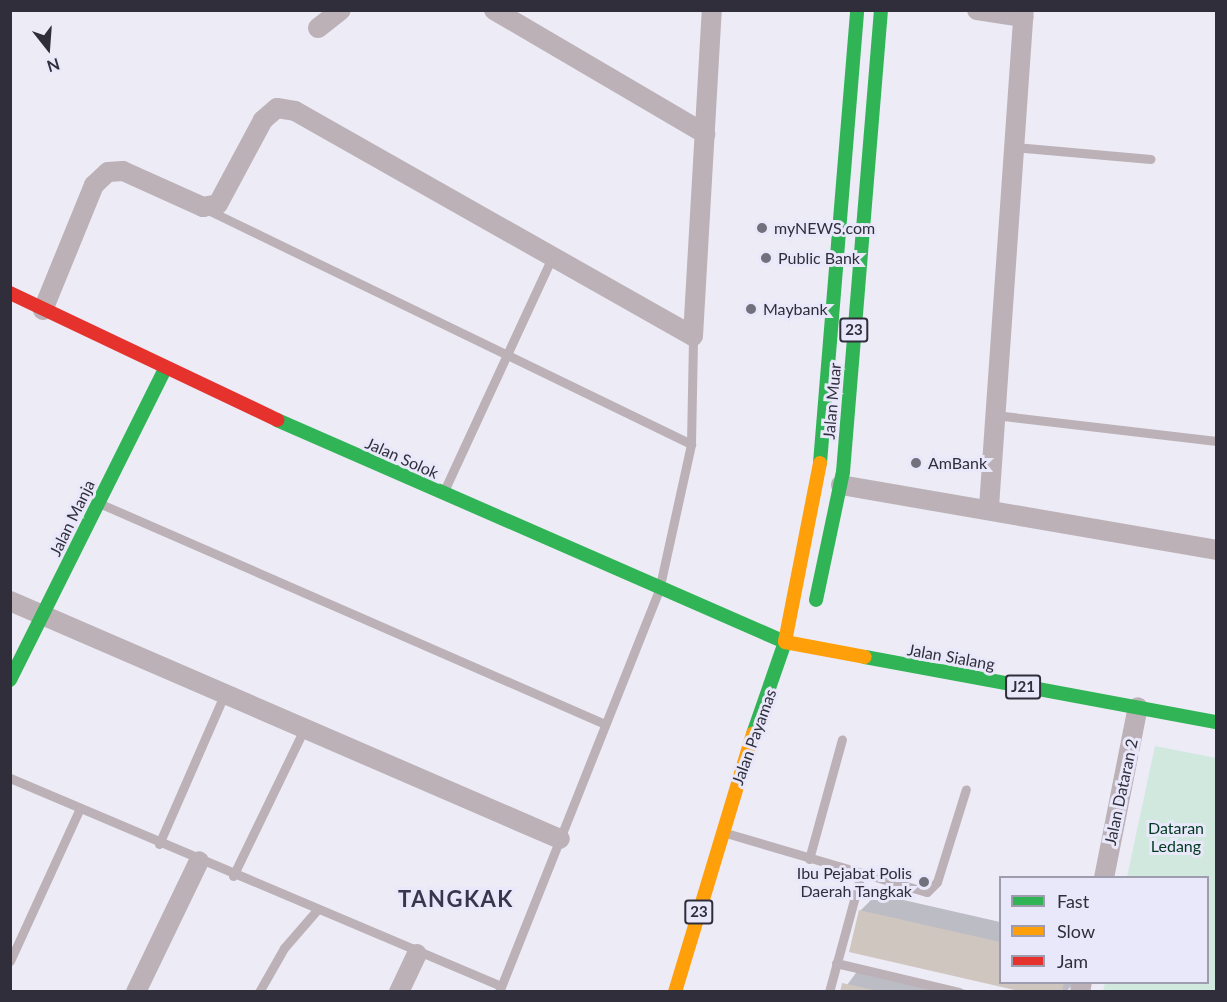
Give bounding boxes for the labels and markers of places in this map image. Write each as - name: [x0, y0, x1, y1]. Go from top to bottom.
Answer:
- place label: myNEWS.com: [774, 218, 875, 238]
- marker: myNEWS.com: [755, 221, 769, 235]
- place label: Public Bank: [778, 248, 860, 268]
- marker: Public Bank: [759, 251, 773, 265]
- place label: Maybank: [763, 299, 828, 319]
- marker: Maybank: [744, 302, 758, 316]
- place label: AmBank: [928, 453, 987, 473]
- marker: AmBank: [909, 456, 923, 470]
- place label: Ibu Pejabat Polis Daerah Tangkak: [797, 863, 912, 901]
- marker: Ibu Pejabat Polis Daerah Tangkak: [917, 875, 931, 889]

